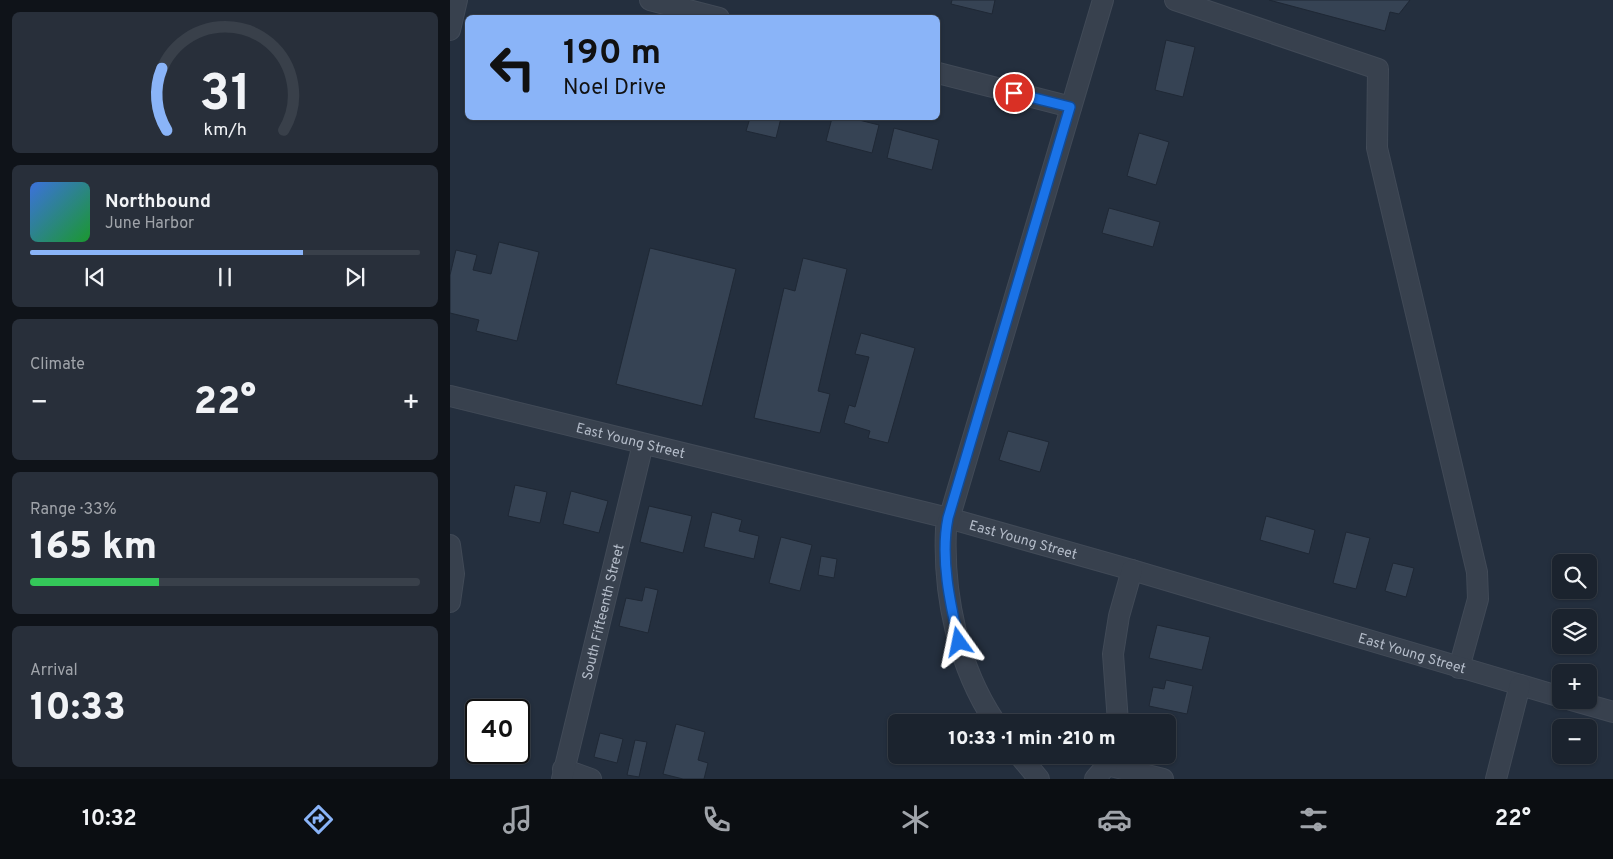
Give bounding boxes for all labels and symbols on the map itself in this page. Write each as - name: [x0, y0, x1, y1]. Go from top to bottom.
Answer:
- pin: [993, 72, 1035, 114]
- street label: East Young Street: [574, 420, 686, 463]
- street label: East Young Street: [967, 517, 1079, 564]
- street label: South Fifteenth Street: [579, 542, 629, 682]
- position arrow: [932, 615, 984, 667]
- street label: East Young Street: [1356, 630, 1467, 678]
- speed limit sign: 40: [465, 699, 530, 764]

